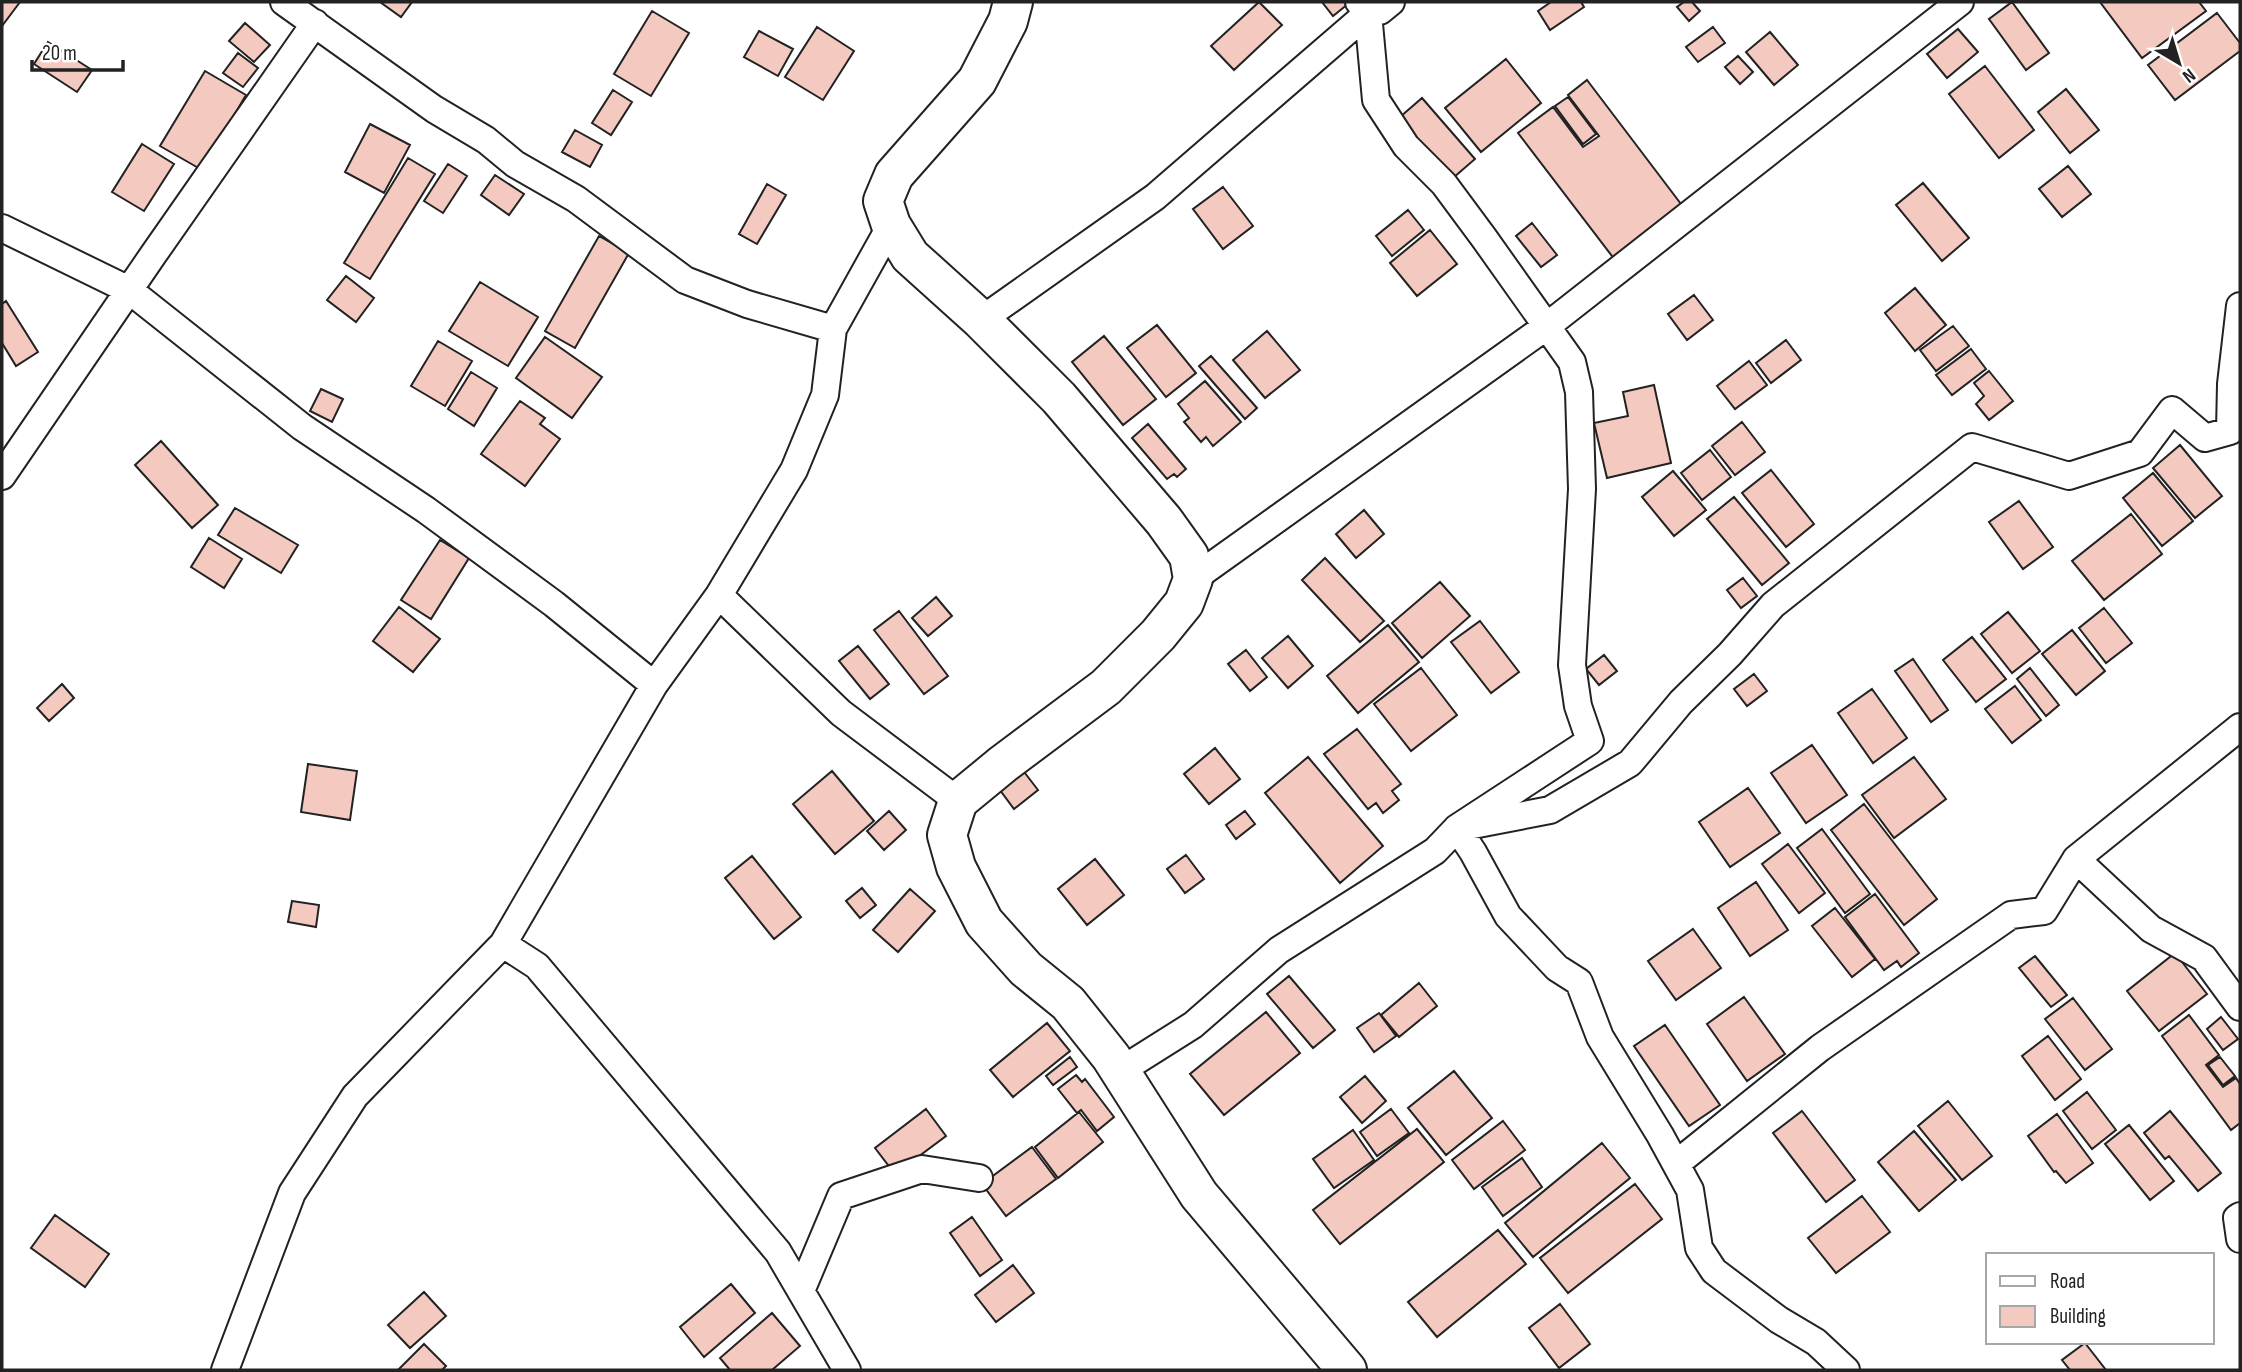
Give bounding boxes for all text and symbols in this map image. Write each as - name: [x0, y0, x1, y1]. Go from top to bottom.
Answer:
- scale bar: [32, 28, 122, 72]
- north arrow: [2144, 28, 2214, 98]
- text: 20 m: [42, 41, 77, 66]
- text: N: [2177, 63, 2200, 87]
- legend: [1986, 1253, 2214, 1344]
- text: Road: [2050, 1269, 2085, 1294]
- text: Building: [2050, 1304, 2106, 1329]

